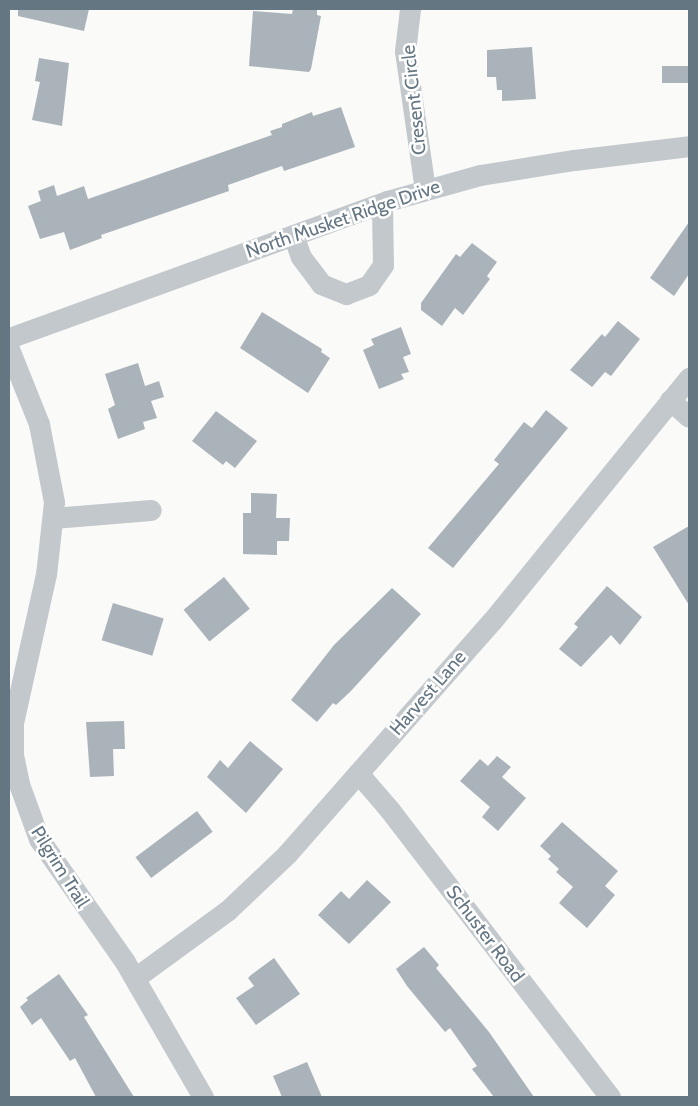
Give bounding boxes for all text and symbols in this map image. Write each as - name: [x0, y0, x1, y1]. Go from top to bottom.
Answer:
- street label: Cresent Circle: [397, 44, 431, 156]
- street label: North Musket Ridge Drive: [243, 175, 443, 263]
- street label: Harvest Lane: [385, 646, 471, 740]
- street label: Pilgrim Trail: [26, 822, 94, 912]
- street label: Schuster Road: [441, 881, 529, 987]

